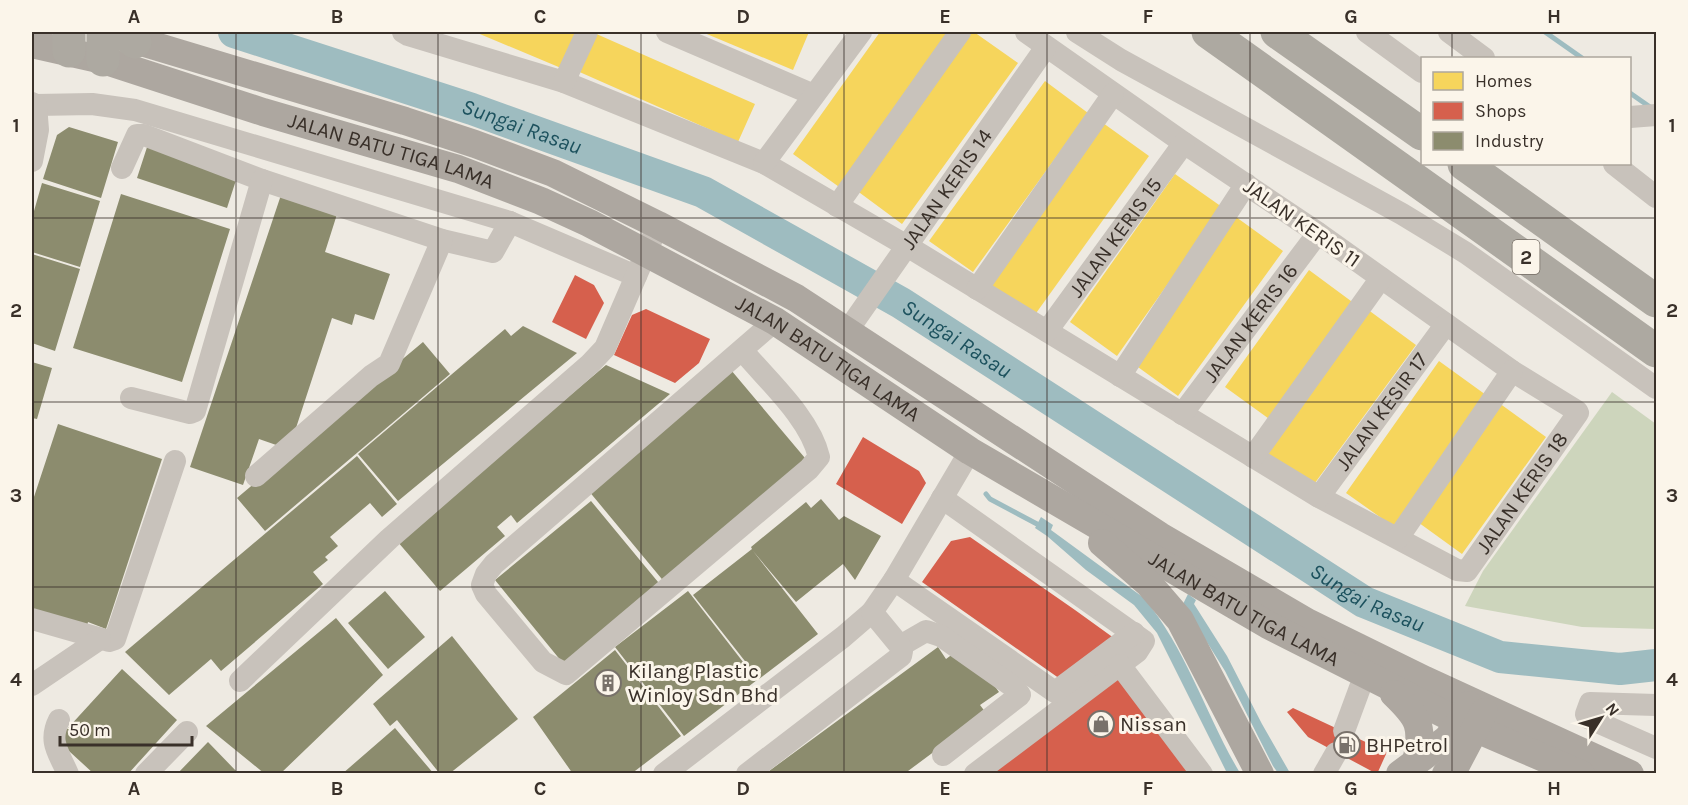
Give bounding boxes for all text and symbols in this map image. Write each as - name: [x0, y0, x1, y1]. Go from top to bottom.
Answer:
- text: A: [128, 5, 141, 28]
- text: B: [331, 5, 343, 28]
- text: C: [534, 5, 546, 28]
- text: D: [736, 5, 750, 28]
- text: E: [939, 5, 951, 28]
- text: F: [1143, 5, 1154, 28]
- text: G: [1344, 5, 1358, 28]
- text: H: [1547, 5, 1561, 28]
- legend: [1421, 57, 1631, 165]
- text: Homes: [1475, 70, 1532, 92]
- water label: Sungai Rasau: [459, 94, 585, 160]
- text: Shops: [1475, 100, 1527, 122]
- street label: JALAN BATU TIGA LAMA: [285, 108, 498, 194]
- text: 1: [12, 114, 20, 137]
- text: 1: [1668, 114, 1676, 137]
- street label: JALAN KERIS 14: [896, 124, 997, 254]
- text: Industry: [1475, 130, 1544, 152]
- street label: JALAN KERIS 15: [1064, 173, 1167, 302]
- street label: JALAN KERIS 11: [1239, 174, 1365, 272]
- road number: 2: [1512, 240, 1540, 274]
- street label: JALAN KERIS 16: [1198, 259, 1303, 387]
- street label: JALAN BATU TIGA LAMA: [732, 291, 925, 426]
- water label: Sungai Rasau: [897, 294, 1017, 384]
- text: 2: [10, 299, 22, 322]
- text: 2: [1666, 299, 1678, 322]
- street label: JALAN KESIR 17: [1331, 348, 1433, 475]
- street label: JALAN KERIS 18: [1471, 428, 1573, 558]
- text: 3: [10, 484, 22, 507]
- text: 3: [1666, 484, 1678, 507]
- street label: JALAN BATU TIGA LAMA: [1145, 546, 1343, 671]
- water label: Sungai Rasau: [1305, 558, 1428, 638]
- place label: Kilang Plastic Winloy Sdn Bhd: [628, 659, 779, 707]
- text: 4: [10, 668, 22, 691]
- building icon: Kilang Plastic Winloy Sdn Bhd: [593, 668, 623, 698]
- text: 4: [1666, 668, 1678, 691]
- north arrow: [1571, 688, 1631, 748]
- text: N: [1602, 699, 1624, 720]
- scale bar: [60, 709, 192, 747]
- shop icon: Nissan: [1086, 709, 1116, 739]
- place label: Nissan: [1120, 712, 1187, 736]
- text: 50 m: [69, 719, 111, 741]
- fuel station icon: BHPetrol: [1332, 730, 1362, 760]
- place label: BHPetrol: [1366, 733, 1448, 757]
- text: A: [128, 777, 141, 800]
- text: B: [331, 777, 343, 800]
- text: C: [534, 777, 546, 800]
- text: D: [736, 777, 750, 800]
- text: E: [939, 777, 951, 800]
- text: F: [1143, 777, 1154, 800]
- text: G: [1344, 777, 1358, 800]
- text: H: [1547, 777, 1561, 800]

